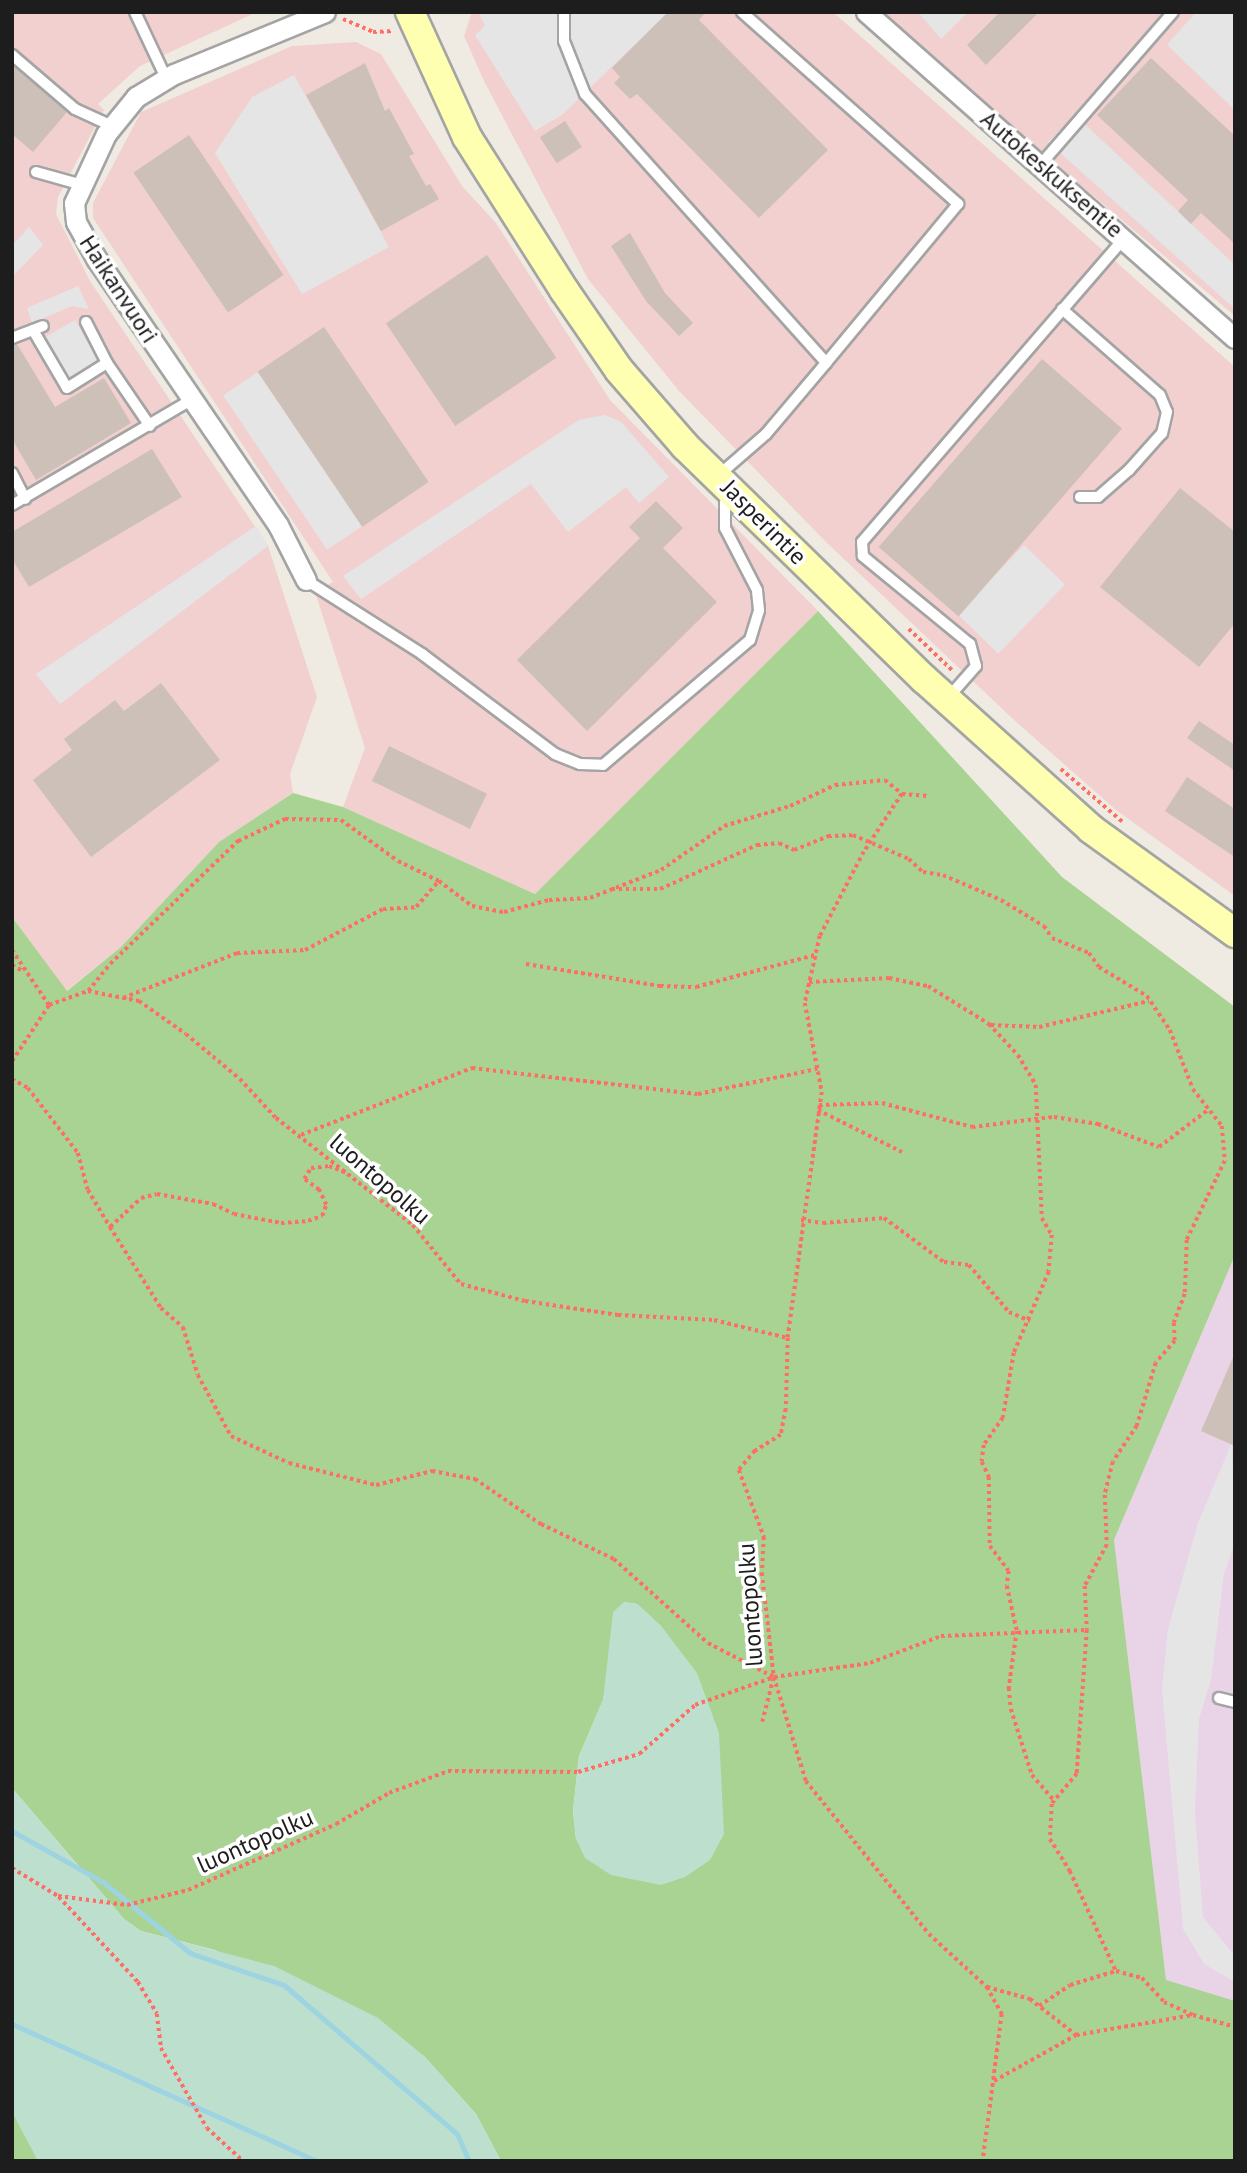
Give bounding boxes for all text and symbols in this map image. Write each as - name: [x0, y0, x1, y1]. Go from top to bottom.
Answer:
- street label: Autokeskuksentie: [975, 104, 1129, 244]
- street label: Haikanvuori: [73, 230, 165, 348]
- street label: Jasperintie: [715, 473, 813, 571]
- street label: luontopolku: [324, 1127, 436, 1231]
- street label: luontopolku: [731, 1542, 769, 1668]
- street label: luontopolku: [193, 1803, 317, 1879]

